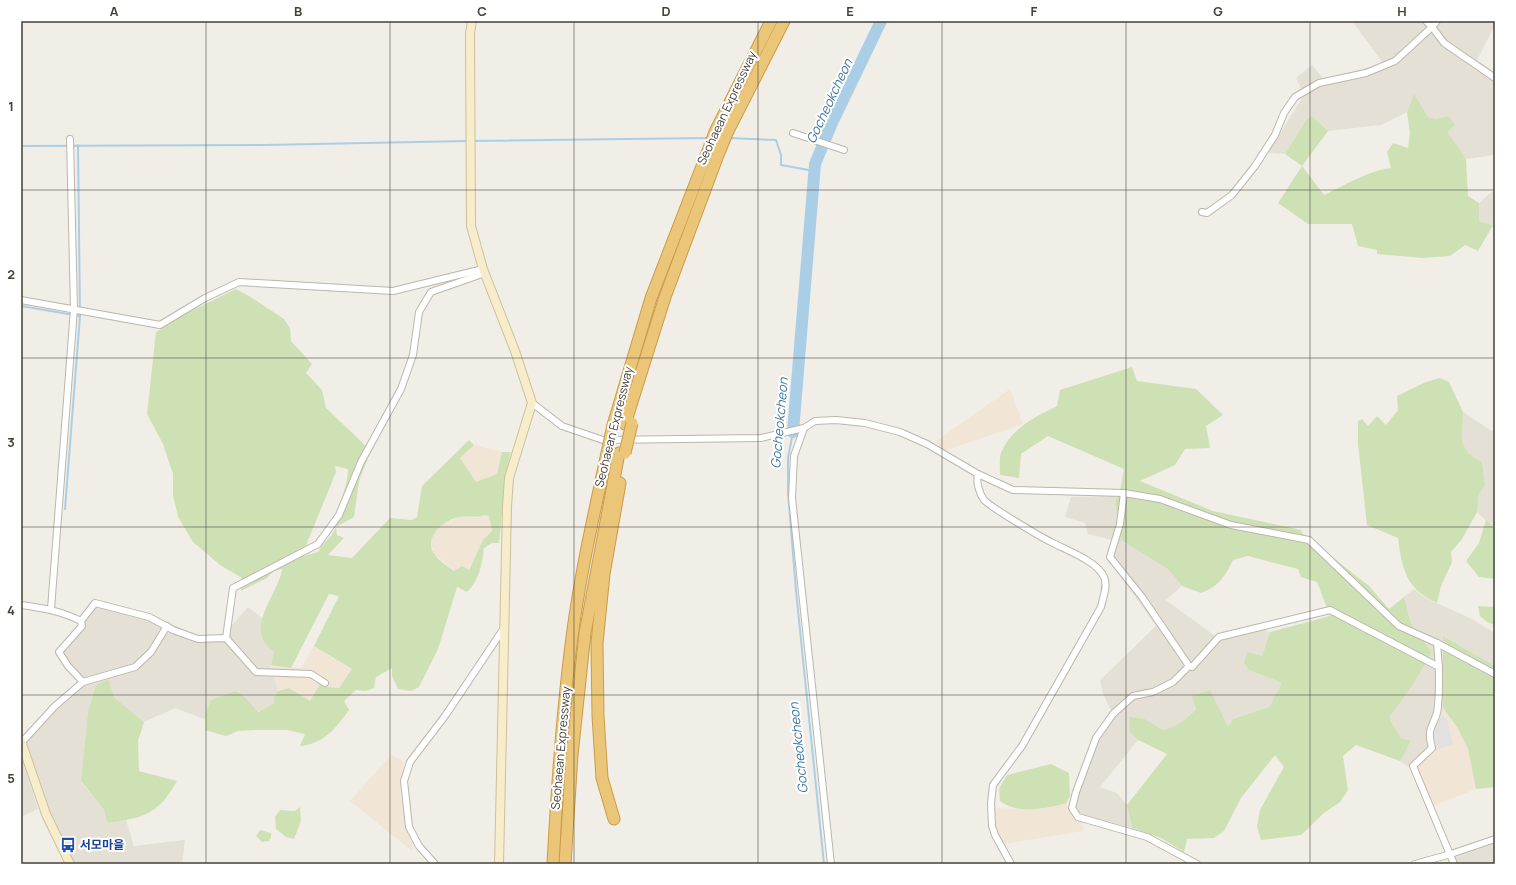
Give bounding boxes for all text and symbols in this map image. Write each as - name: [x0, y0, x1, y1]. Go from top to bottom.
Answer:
- text: A: [110, 2, 119, 20]
- text: B: [294, 2, 302, 20]
- text: C: [477, 2, 487, 20]
- text: D: [661, 2, 671, 20]
- text: E: [846, 2, 854, 20]
- text: F: [1031, 2, 1038, 20]
- text: G: [1213, 2, 1223, 20]
- text: H: [1397, 2, 1407, 20]
- street label: Seohaean Expressway: [693, 48, 761, 167]
- water label: Gocheokcheon: [802, 55, 857, 146]
- text: 1: [8, 97, 14, 115]
- text: 2: [7, 265, 15, 283]
- street label: Seohaean Expressway: [590, 364, 637, 489]
- water label: Gocheokcheon: [766, 375, 792, 469]
- text: 3: [7, 433, 15, 451]
- text: 4: [7, 601, 15, 619]
- street label: Seohaean Expressway: [547, 685, 574, 810]
- water label: Gocheokcheon: [784, 700, 812, 794]
- text: 5: [7, 769, 15, 787]
- bus stop icon: 서모마을: [59, 836, 77, 854]
- place label: 서모마을: [80, 836, 124, 853]

